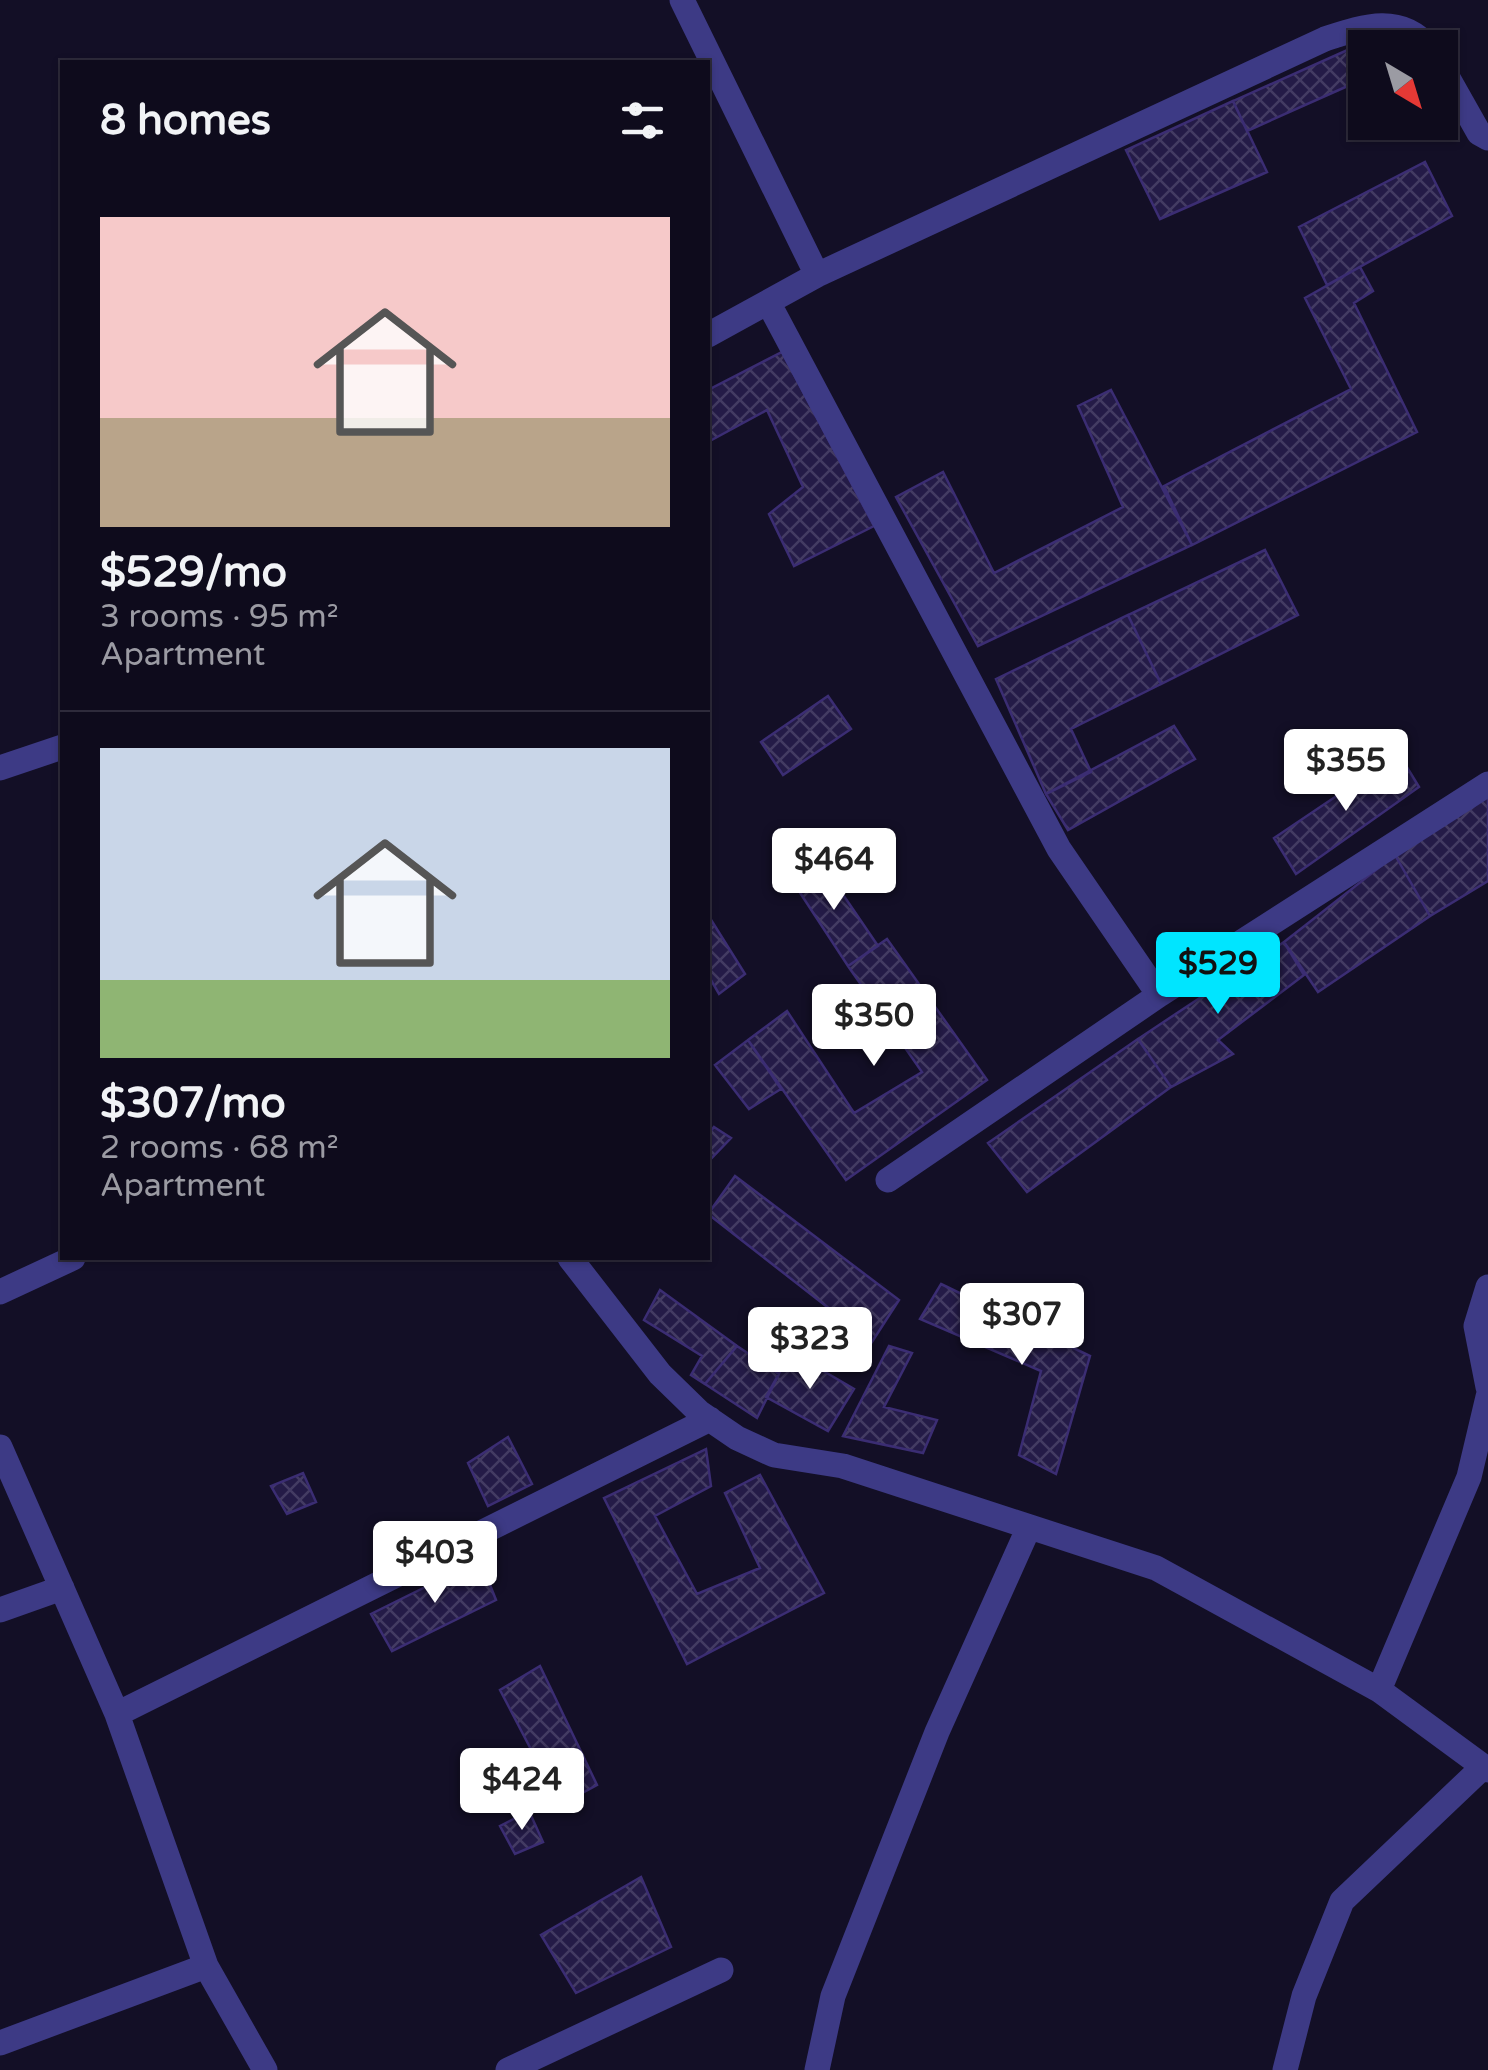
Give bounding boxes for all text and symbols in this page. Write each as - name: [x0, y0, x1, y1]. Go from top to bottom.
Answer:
- north arrow: [1348, 30, 1458, 140]
- map controls: [1348, 30, 1458, 140]
- icon: filters: [615, 93, 670, 148]
- text: 8 homes: [100, 95, 271, 146]
- icon: home: [295, 282, 475, 462]
- text: $529/mo: [100, 547, 287, 598]
- text: 3 rooms · 95 m²: [100, 598, 339, 636]
- text: Apartment: [100, 636, 265, 674]
- pin: $355: [1287, 729, 1405, 814]
- text: $355: [1306, 742, 1386, 780]
- icon: home: [295, 813, 475, 993]
- pin: $464: [775, 828, 893, 913]
- text: $464: [794, 841, 874, 879]
- pin: $529: [1159, 932, 1277, 1017]
- text: $529: [1178, 945, 1258, 983]
- pin: $350: [815, 984, 933, 1069]
- text: $350: [834, 997, 914, 1035]
- text: $307/mo: [100, 1078, 286, 1129]
- text: 2 rooms · 68 m²: [100, 1129, 339, 1167]
- text: Apartment: [100, 1167, 265, 1205]
- pin: $307: [963, 1283, 1081, 1368]
- text: $307: [982, 1296, 1062, 1334]
- pin: $323: [751, 1307, 869, 1392]
- text: $323: [770, 1320, 850, 1358]
- pin: $403: [376, 1521, 494, 1606]
- text: $403: [395, 1534, 475, 1572]
- pin: $424: [463, 1748, 581, 1833]
- text: $424: [482, 1761, 562, 1799]

